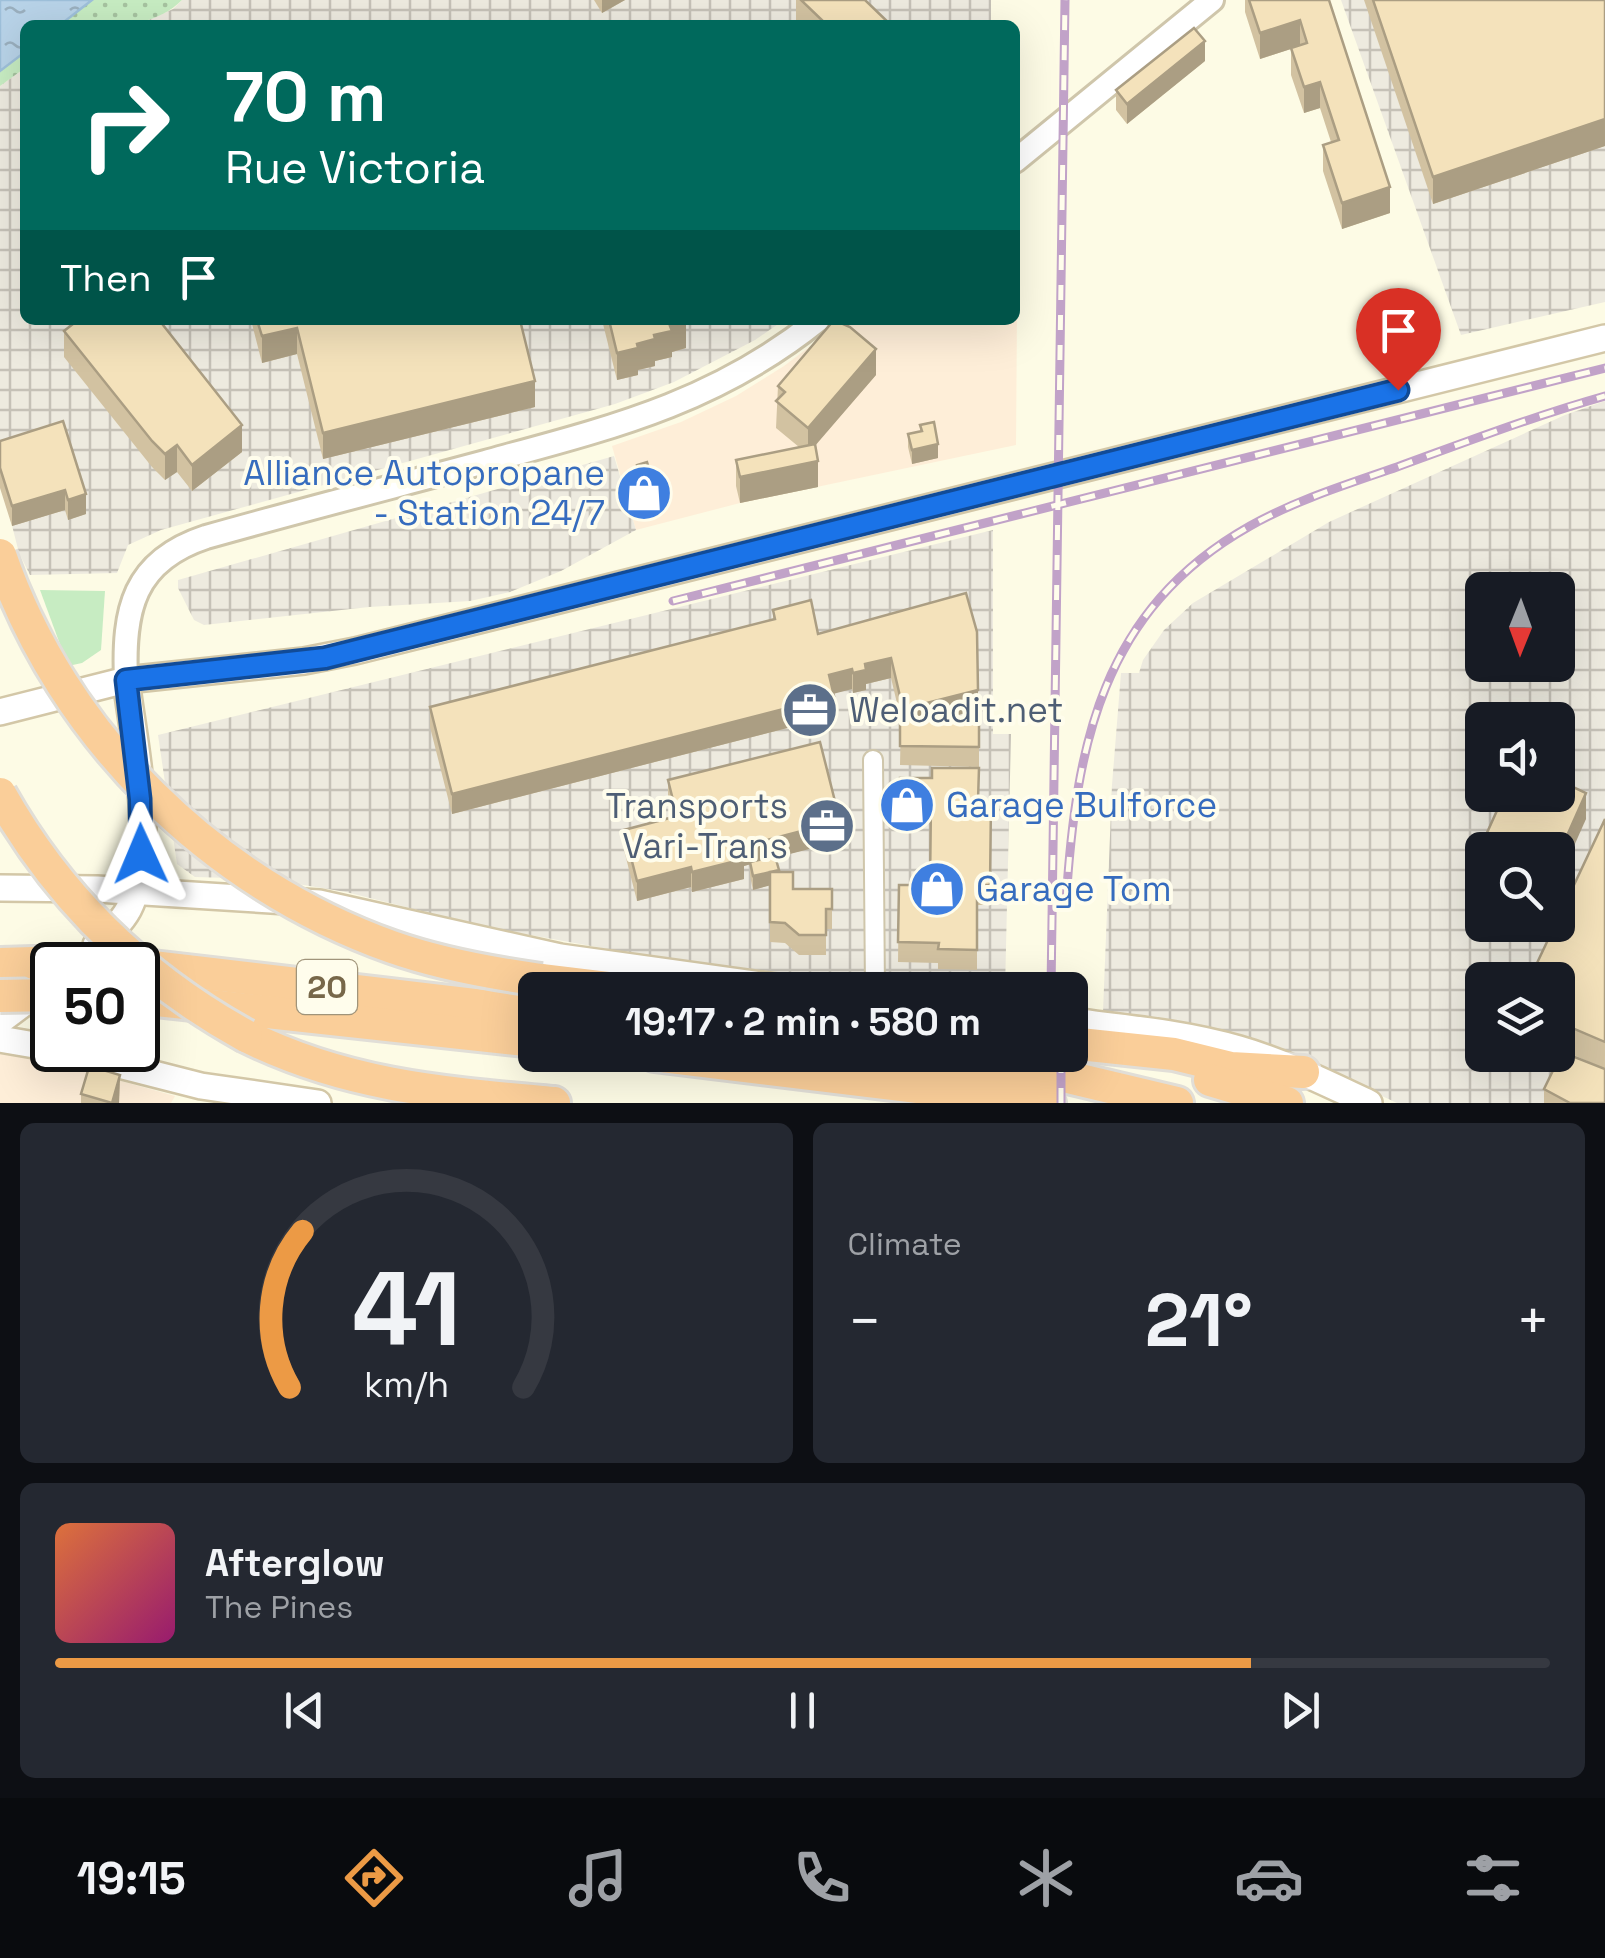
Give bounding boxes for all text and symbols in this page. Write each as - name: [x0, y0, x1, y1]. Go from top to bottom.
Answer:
- text: 70 m: [225, 52, 386, 141]
- icon: right: [60, 60, 190, 190]
- text: Rue Victoria: [225, 139, 485, 196]
- icon: arrive: [171, 250, 226, 305]
- text: Then: [60, 254, 151, 302]
- pin: [1356, 288, 1441, 391]
- icon: arrive: [1371, 303, 1426, 358]
- place label: Alliance Autopropane - Station 24/7: [243, 451, 605, 535]
- shop icon: Alliance Autopropane - Station 24/7: [614, 463, 674, 523]
- north arrow: [1465, 572, 1575, 682]
- map controls: [1465, 572, 1575, 1072]
- office icon: Weloadit.net: [780, 680, 840, 740]
- place label: Weloadit.net: [849, 688, 1063, 732]
- button: sound: [1465, 702, 1575, 812]
- shop icon: Garage Bulforce: [877, 775, 937, 835]
- place label: Garage Bulforce: [946, 783, 1217, 827]
- place label: Transports Vari-Trans: [606, 784, 788, 868]
- office icon: Transports Vari-Trans: [797, 796, 857, 856]
- position arrow: [89, 802, 193, 906]
- button: search: [1465, 832, 1575, 942]
- shop icon: Garage Tom: [907, 859, 967, 919]
- place label: Garage Tom: [976, 867, 1172, 911]
- speed limit sign: 50: [30, 942, 160, 1072]
- road number: 20: [297, 960, 357, 1014]
- button: layers: [1465, 962, 1575, 1072]
- text: 19:17 · 2 min · 580 m: [625, 998, 981, 1046]
- text: Climate: [848, 1224, 962, 1264]
- text: 41: [352, 1243, 461, 1375]
- text: 21°: [1145, 1272, 1253, 1368]
- text: −: [848, 1286, 882, 1356]
- text: +: [1516, 1286, 1550, 1356]
- text: km/h: [364, 1362, 449, 1407]
- text: Afterglow: [205, 1539, 385, 1587]
- text: The Pines: [205, 1587, 353, 1627]
- icon: previous: [277, 1683, 332, 1738]
- icon: pause: [775, 1683, 830, 1738]
- icon: next: [1273, 1683, 1328, 1738]
- icon: directions: [339, 1843, 409, 1913]
- icon: music: [563, 1843, 633, 1913]
- icon: phone: [787, 1843, 857, 1913]
- icon: climate: [1011, 1843, 1081, 1913]
- icon: car: [1234, 1843, 1304, 1913]
- icon: filters: [1458, 1843, 1528, 1913]
- text: 19:15: [77, 1850, 186, 1907]

